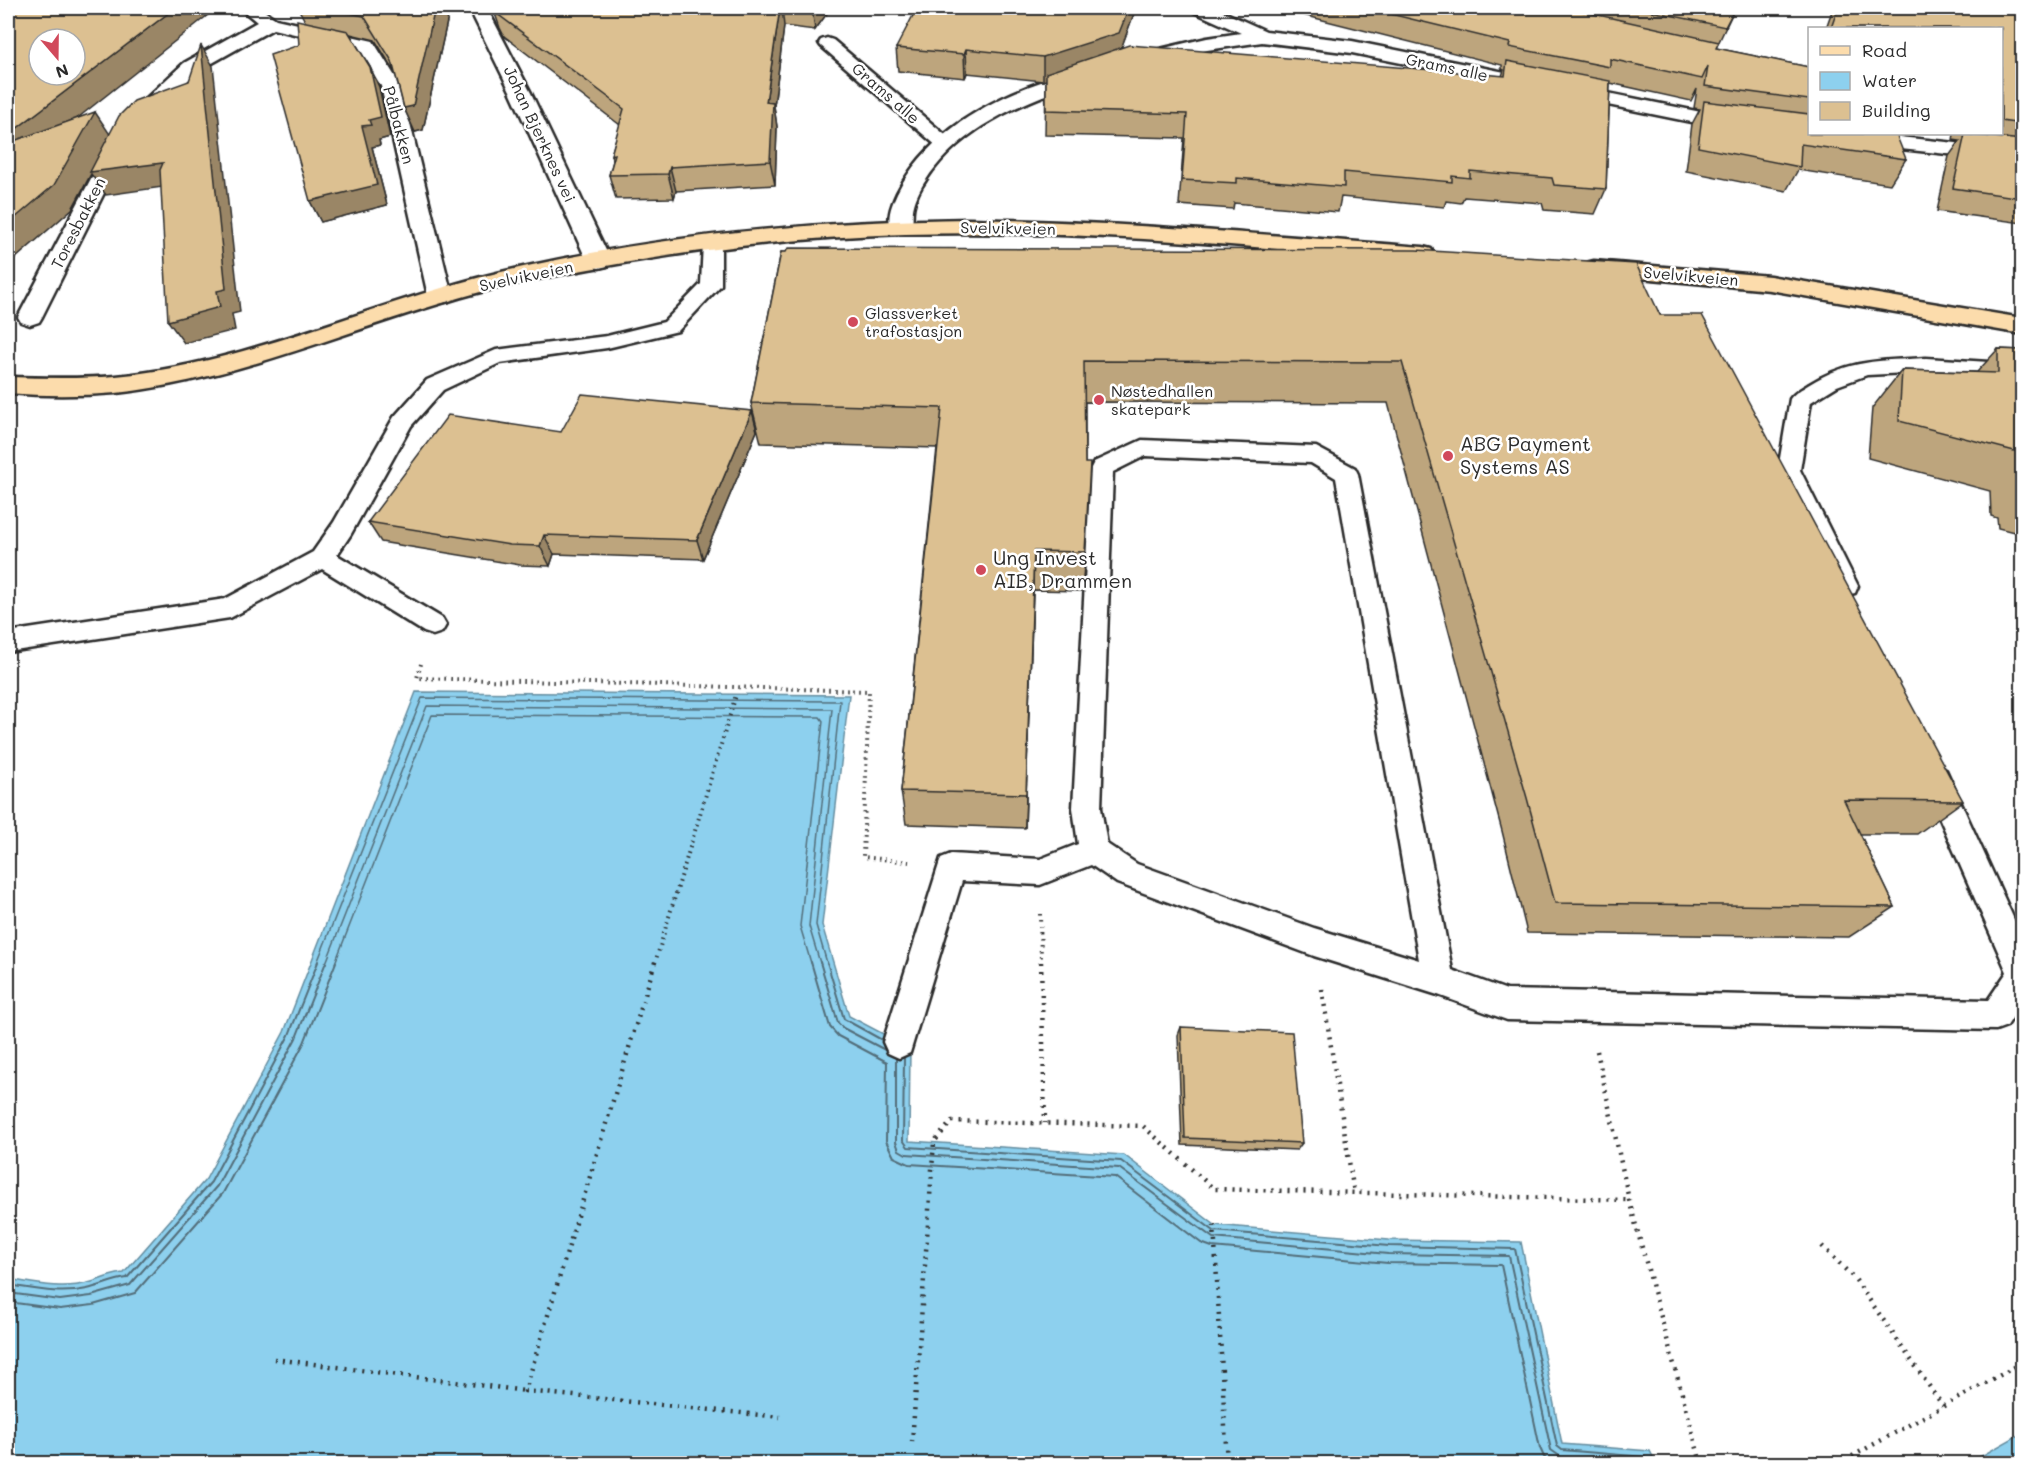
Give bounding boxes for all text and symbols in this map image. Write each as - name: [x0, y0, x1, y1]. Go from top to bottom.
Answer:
- north arrow: [27, 27, 87, 87]
- legend: [1808, 27, 2003, 135]
- text: Road: [1862, 38, 1907, 62]
- street label: Grams alle: [1404, 48, 1490, 85]
- street label: Grams alle: [848, 57, 925, 128]
- text: N: [53, 60, 72, 84]
- street label: Johan Bjerknes vei: [500, 62, 581, 205]
- text: Water: [1862, 68, 1917, 92]
- street label: Pålbakken: [379, 84, 420, 166]
- text: Building: [1862, 98, 1930, 122]
- street label: Toresbakken: [45, 173, 110, 272]
- street label: Svelvikveien: [960, 216, 1056, 239]
- street label: Svelvikveien: [477, 255, 575, 296]
- street label: Svelvikveien: [1643, 261, 1739, 290]
- place label: Glassverket trafostasjon: [865, 302, 962, 341]
- marker: Glassverket trafostasjon: [846, 315, 860, 329]
- place label: Nøstedhallen skatepark: [1111, 380, 1213, 419]
- marker: Nøstedhallen skatepark: [1092, 393, 1106, 407]
- place label: ABG Payment Systems AS: [1460, 430, 1591, 479]
- marker: ABG Payment Systems AS: [1441, 449, 1455, 463]
- place label: Ung Invest AIB, Drammen: [993, 544, 1132, 593]
- marker: Ung Invest AIB, Drammen: [974, 563, 988, 577]

